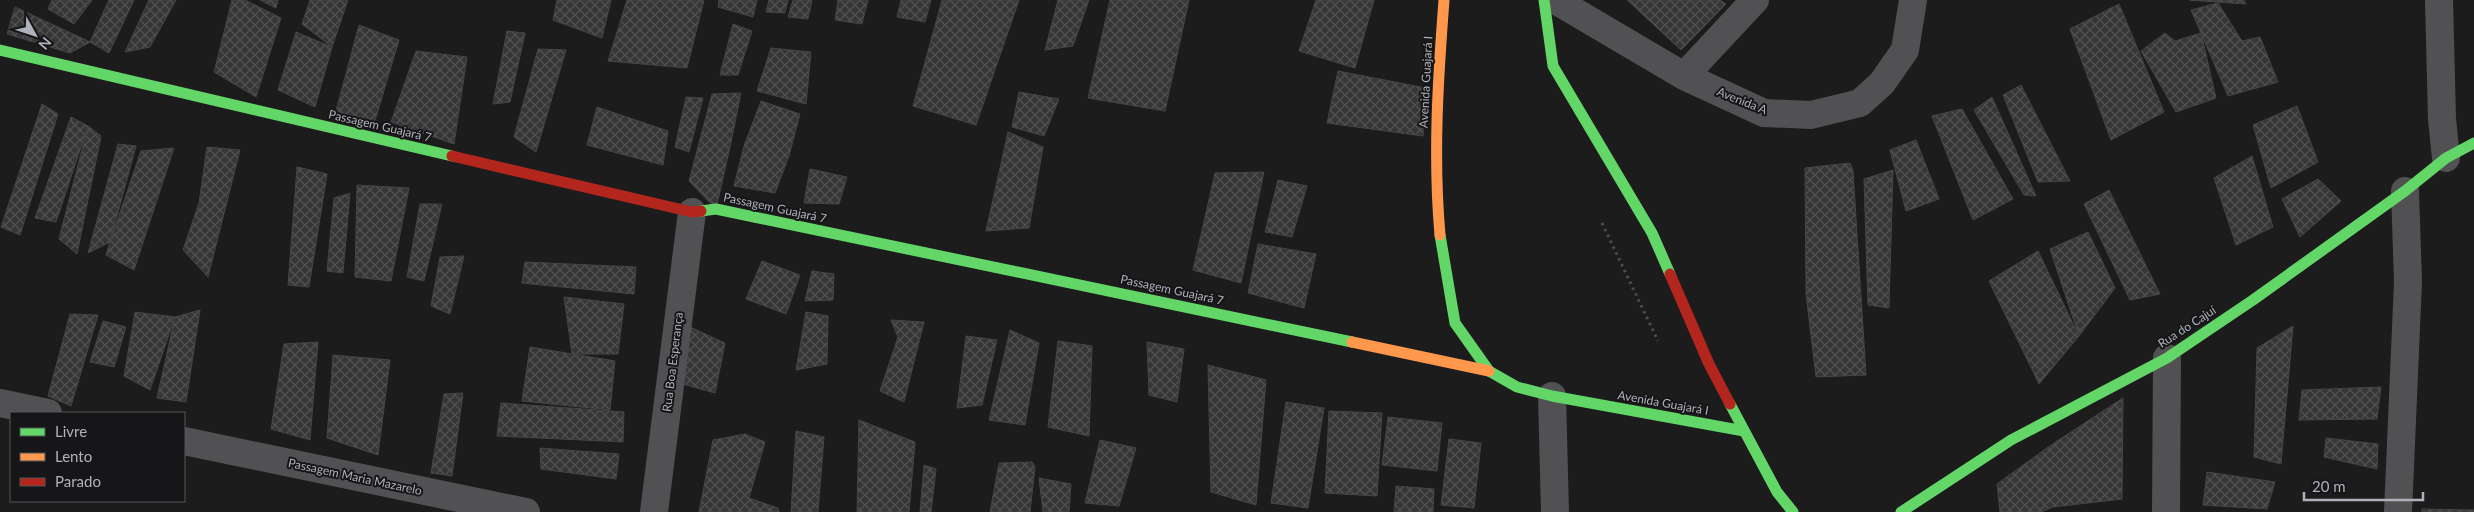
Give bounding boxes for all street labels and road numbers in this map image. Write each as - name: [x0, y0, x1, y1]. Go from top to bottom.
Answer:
- street label: Avenida Guajará I: [1416, 36, 1435, 128]
- street label: Avenida A: [1715, 84, 1770, 118]
- street label: Passagem Guajará 7: [327, 106, 433, 145]
- street label: Passagem Guajará 7: [722, 189, 828, 226]
- street label: Passagem Guajará 7: [1119, 271, 1225, 308]
- street label: Rua do Cajuí: [2155, 302, 2219, 351]
- street label: Rua Boa Esperança: [659, 311, 686, 413]
- street label: Avenida Guajará I: [1616, 387, 1710, 418]
- street label: Passagem Maria Mazarelo: [287, 455, 424, 498]

